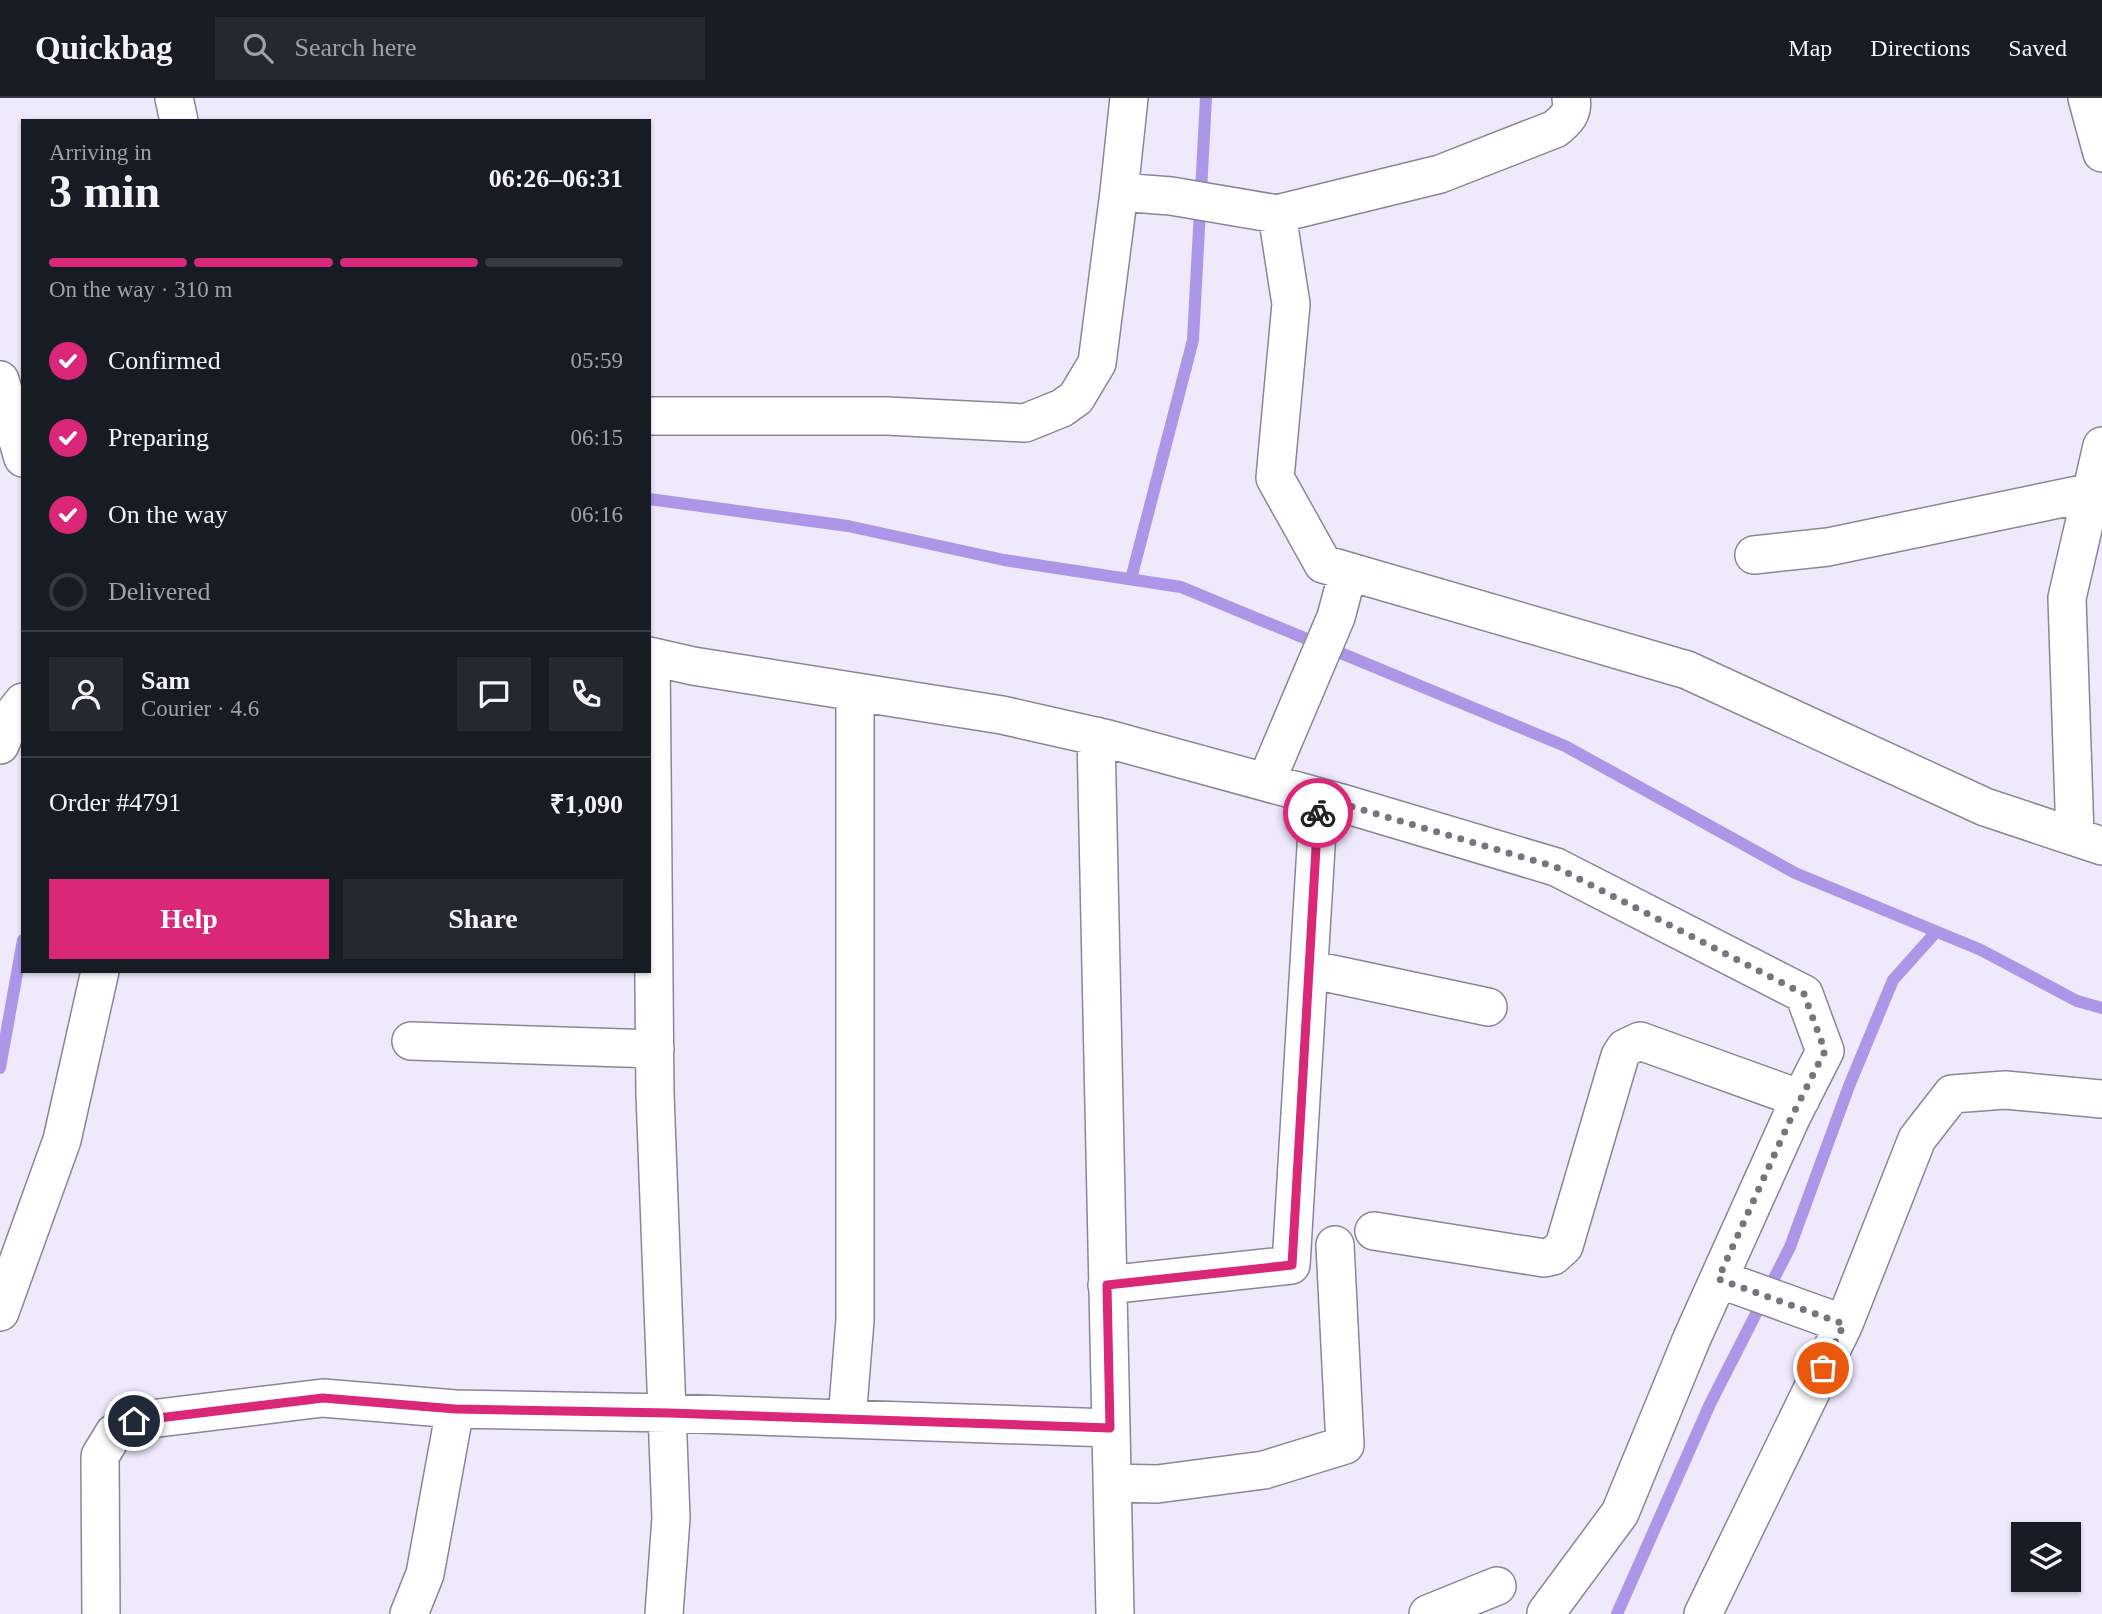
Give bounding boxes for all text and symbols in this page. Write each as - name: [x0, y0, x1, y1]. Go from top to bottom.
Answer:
- search box: [215, 17, 705, 80]
- icon: search: [239, 29, 277, 67]
- text: Quickbag: [35, 30, 173, 66]
- text: Search here: [295, 33, 417, 62]
- text: Map: [1788, 35, 1832, 61]
- text: Directions: [1870, 35, 1970, 61]
- text: Saved: [2008, 35, 2067, 61]
- text: Arriving in: [49, 140, 152, 165]
- text: 06:26–06:31: [489, 164, 623, 193]
- text: 3 min: [49, 166, 160, 217]
- text: On the way · 310 m: [49, 277, 232, 302]
- icon: check: [49, 342, 87, 380]
- text: Confirmed: [108, 346, 221, 375]
- text: 05:59: [571, 348, 623, 373]
- icon: check: [49, 419, 87, 457]
- text: Preparing: [108, 423, 209, 452]
- text: 06:15: [571, 425, 623, 450]
- icon: check: [49, 496, 87, 534]
- text: On the way: [108, 500, 228, 529]
- text: 06:16: [571, 502, 623, 527]
- text: Delivered: [108, 577, 211, 606]
- button: person: [49, 657, 123, 731]
- button: chat: [457, 657, 531, 731]
- button: phone: [549, 657, 623, 731]
- text: Sam: [141, 666, 190, 695]
- text: Courier · 4.6: [141, 696, 259, 721]
- courier: [1283, 778, 1353, 848]
- text: Order #4791: [49, 788, 181, 817]
- text: ₹1,090: [550, 790, 623, 819]
- icon: bike: [1299, 794, 1337, 832]
- button: Help: [49, 879, 329, 959]
- button: Share: [343, 879, 623, 959]
- pin: [1793, 1338, 1853, 1398]
- icon: bag: [1804, 1349, 1842, 1387]
- pin: [104, 1391, 164, 1451]
- icon: home: [115, 1402, 153, 1440]
- map controls: [2011, 1522, 2081, 1592]
- button: layers: [2011, 1522, 2081, 1592]

